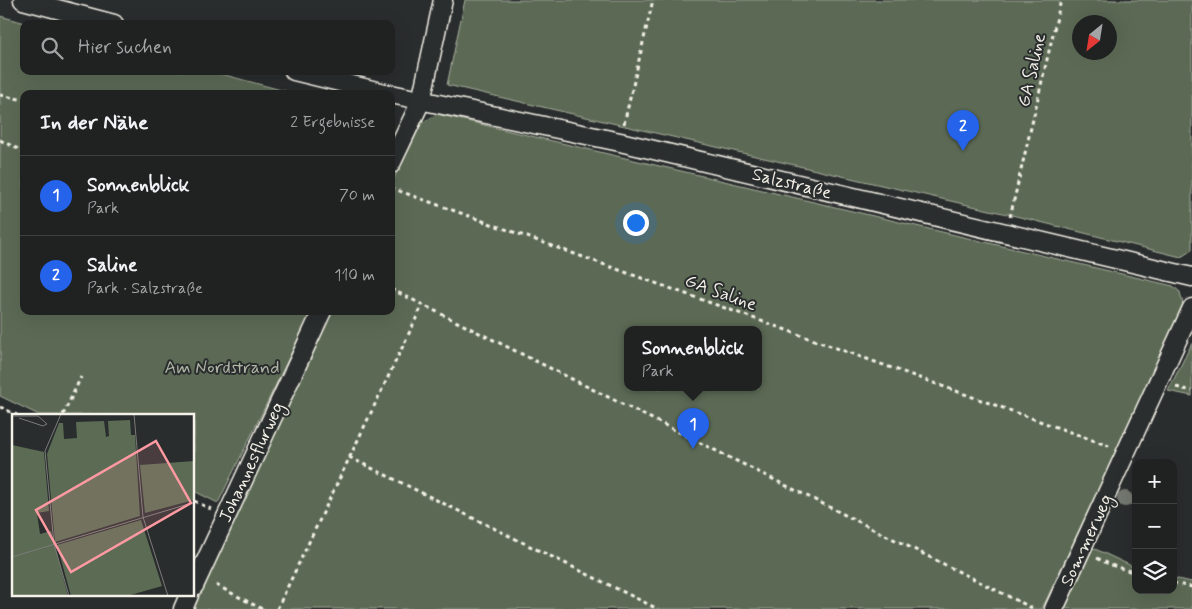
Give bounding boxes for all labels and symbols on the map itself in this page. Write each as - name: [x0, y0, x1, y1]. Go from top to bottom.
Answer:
- north arrow: [1072, 15, 1117, 60]
- street label: GA Saline: [1012, 31, 1052, 109]
- pin: 2: [947, 110, 979, 151]
- street label: Salzstraße: [750, 163, 834, 205]
- your location: [623, 210, 649, 236]
- street label: GA Saline: [681, 269, 760, 317]
- park label: Am Nordstrand: [164, 356, 280, 380]
- street label: Johannesflurweg: [214, 398, 291, 527]
- pin: 1: [677, 408, 709, 449]
- inset map: [12, 414, 195, 596]
- street label: Sommerweg: [1055, 490, 1120, 591]

